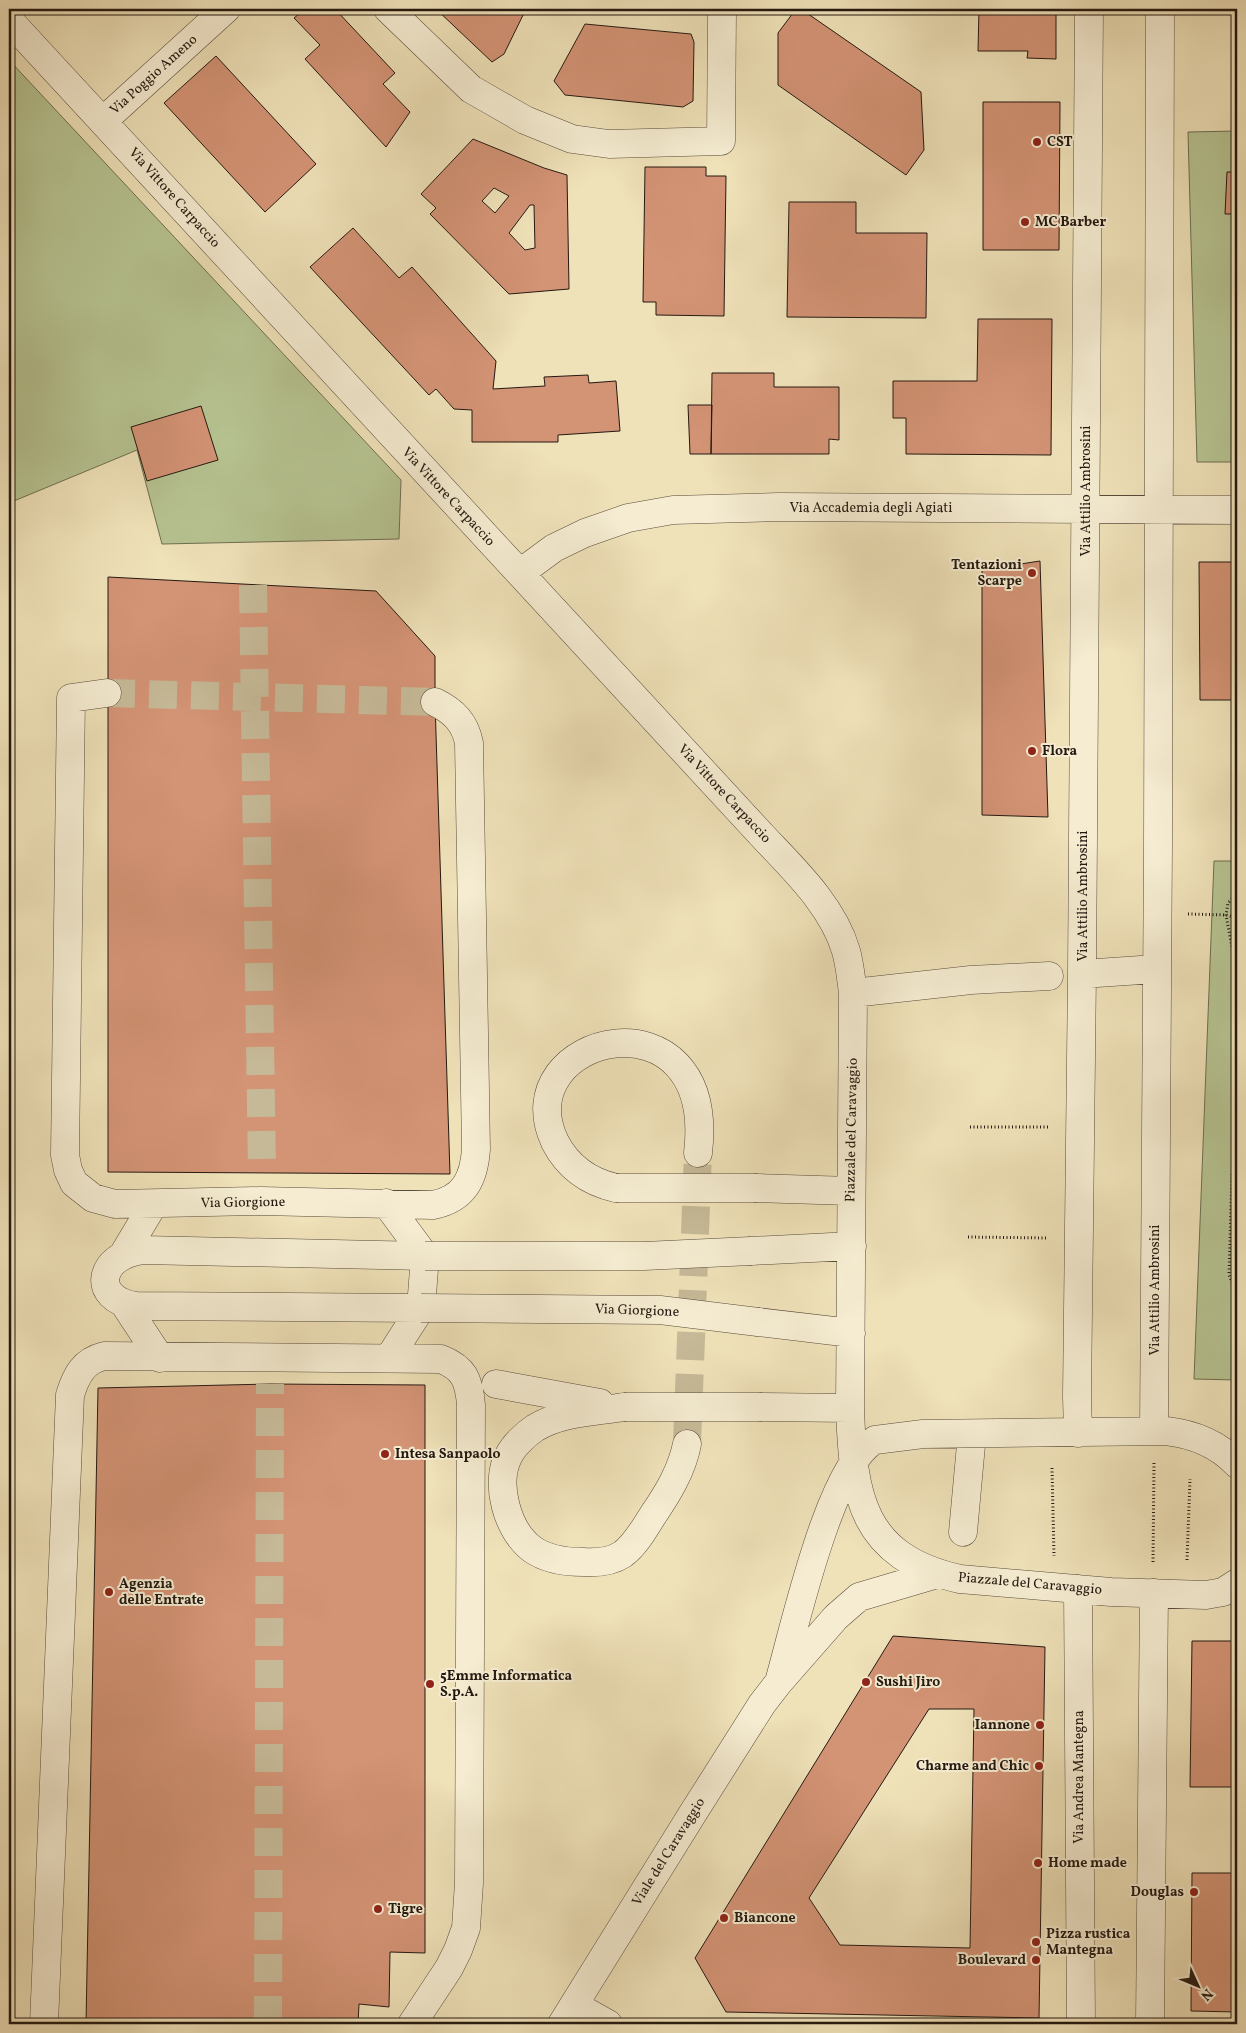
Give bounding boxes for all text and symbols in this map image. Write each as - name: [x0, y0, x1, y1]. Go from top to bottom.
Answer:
- street label: Via Poggio Ameno: [106, 31, 202, 119]
- place label: CST: [1047, 133, 1073, 152]
- marker: CST: [1031, 136, 1043, 148]
- street label: Via Vittore Carpaccio: [124, 144, 224, 252]
- place label: MC Barber: [1035, 213, 1106, 232]
- marker: MC Barber: [1019, 216, 1031, 228]
- street label: Via Attilio Ambrosini: [1077, 425, 1096, 557]
- street label: Via Vittore Carpaccio: [397, 443, 499, 551]
- street label: Via Accademia degli Agiati: [790, 499, 952, 518]
- place label: Tentazioni Scarpe: [951, 556, 1022, 591]
- marker: Tentazioni Scarpe: [1026, 567, 1038, 579]
- street label: Via Vittore Carpaccio: [673, 740, 775, 848]
- place label: Flora: [1042, 742, 1078, 761]
- marker: Flora: [1026, 745, 1038, 757]
- street label: Via Attilio Ambrosini: [1074, 830, 1093, 962]
- street label: Piazzale del Caravaggio: [841, 1058, 863, 1202]
- street label: Via Giorgione: [201, 1193, 286, 1213]
- street label: Via Attilio Ambrosini: [1146, 1224, 1165, 1356]
- street label: Via Giorgione: [594, 1300, 680, 1322]
- place label: Intesa Sanpaolo: [395, 1445, 501, 1464]
- marker: Intesa Sanpaolo: [379, 1448, 391, 1460]
- street label: Piazzale del Caravaggio: [957, 1568, 1103, 1600]
- place label: Agenzia delle Entrate: [119, 1575, 204, 1610]
- marker: Agenzia delle Entrate: [103, 1586, 115, 1598]
- place label: 5Emme Informatica S.p.A.: [440, 1667, 572, 1702]
- place label: Sushi Jiro: [876, 1673, 940, 1692]
- marker: Sushi Jiro: [860, 1676, 872, 1688]
- marker: 5Emme Informatica S.p.A.: [424, 1678, 436, 1690]
- street label: Via Andrea Mantegna: [1070, 1710, 1089, 1844]
- place label: Iannone: [975, 1716, 1030, 1735]
- marker: Iannone: [1034, 1719, 1046, 1731]
- place label: Charme and Chic: [916, 1757, 1029, 1776]
- marker: Charme and Chic: [1033, 1760, 1045, 1772]
- street label: Viale del Caravaggio: [628, 1794, 710, 1910]
- place label: Home made: [1048, 1854, 1127, 1873]
- marker: Home made: [1032, 1857, 1044, 1869]
- place label: Douglas: [1131, 1883, 1184, 1902]
- marker: Douglas: [1188, 1886, 1200, 1898]
- place label: Tigre: [388, 1900, 423, 1919]
- marker: Tigre: [372, 1903, 384, 1915]
- place label: Biancone: [734, 1909, 796, 1928]
- marker: Biancone: [718, 1912, 730, 1924]
- place label: Pizza rustica Mantegna: [1046, 1925, 1131, 1960]
- marker: Pizza rustica Mantegna: [1030, 1936, 1042, 1948]
- place label: Boulevard: [958, 1951, 1026, 1970]
- marker: Boulevard: [1030, 1954, 1042, 1966]
- north arrow: [1174, 1960, 1224, 2010]
- text: N: [1196, 1984, 1217, 2004]

